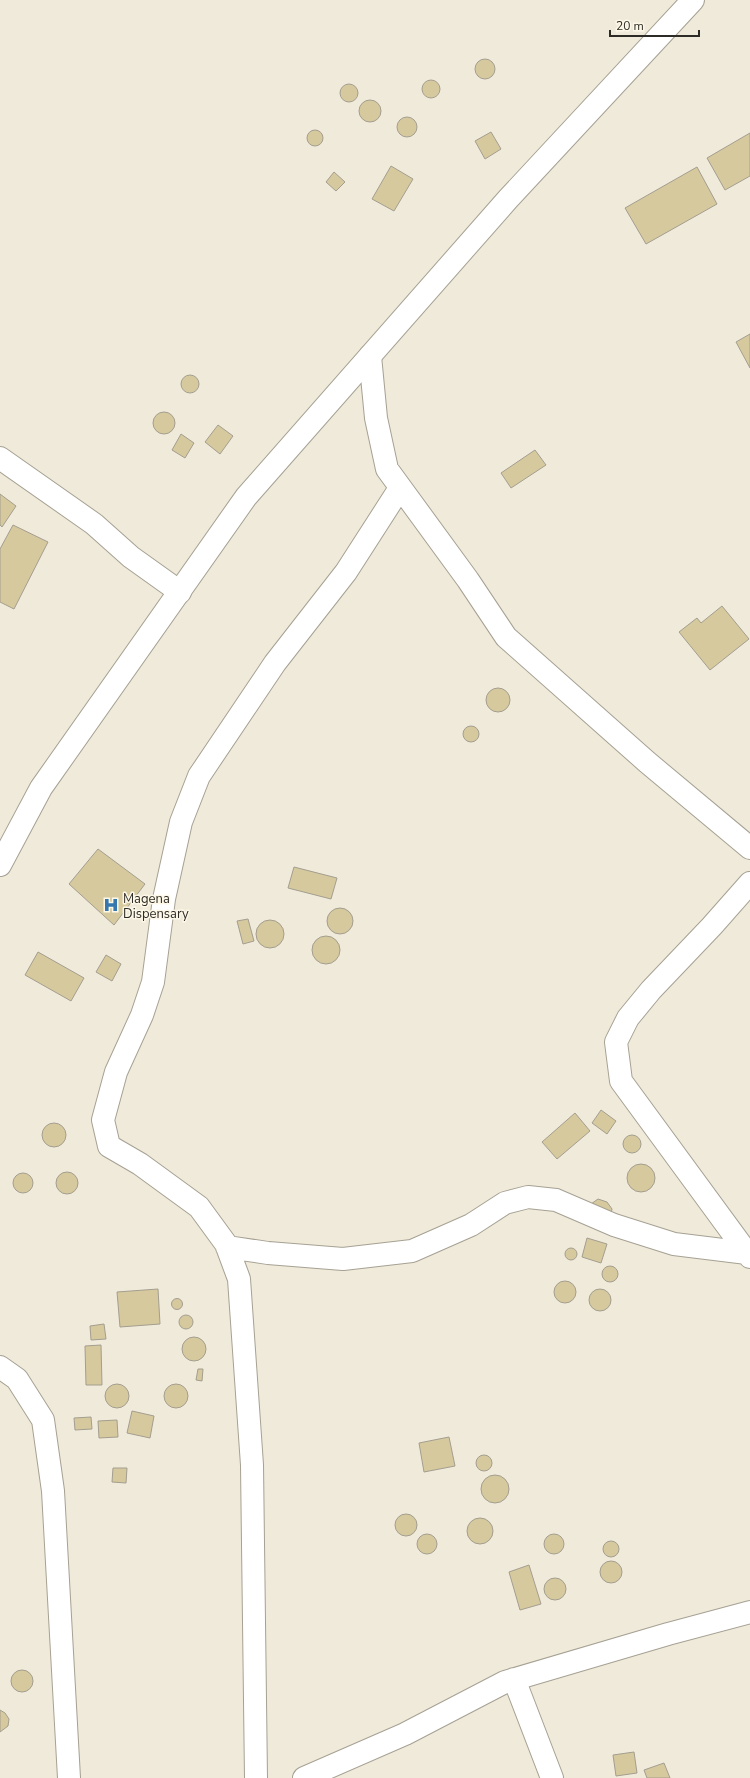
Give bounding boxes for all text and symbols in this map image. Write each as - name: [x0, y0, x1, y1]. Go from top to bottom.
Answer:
- scale bar: [610, 12, 699, 38]
- text: 20 m: [616, 18, 644, 34]
- place label: Magena Dispensary: [123, 890, 189, 923]
- hospital icon: Magena Dispensary: [102, 896, 120, 914]

